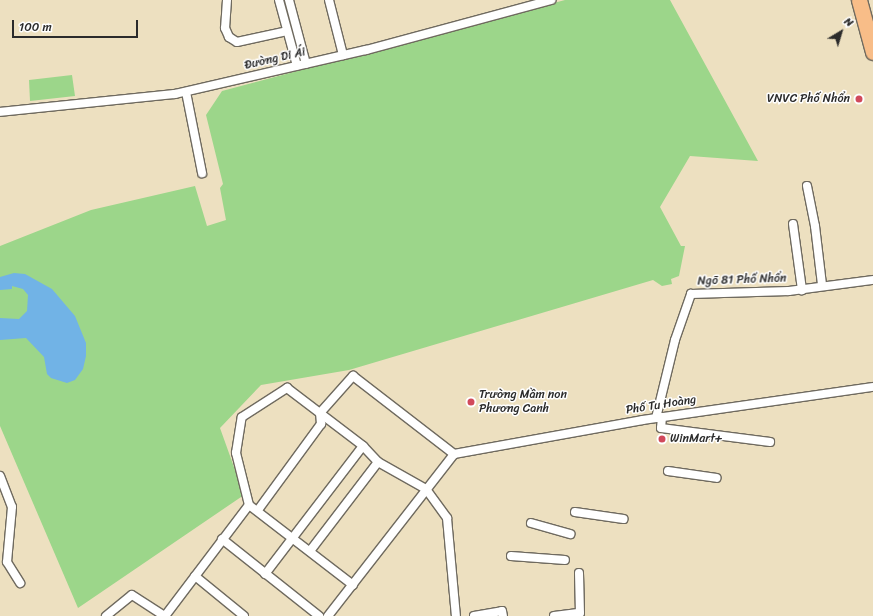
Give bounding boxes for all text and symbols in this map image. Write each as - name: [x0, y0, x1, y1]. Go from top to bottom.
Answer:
- scale bar: [14, 12, 140, 38]
- north arrow: [821, 12, 861, 52]
- text: N: [840, 12, 858, 32]
- text: 100 m: [19, 16, 52, 38]
- street label: Đường Di Ái: [243, 45, 307, 73]
- place label: VNVC Phố Nhổn: [767, 92, 850, 106]
- marker: VNVC Phố Nhổn: [853, 93, 865, 105]
- street label: Ngõ 81 Phố Nhổn: [697, 271, 787, 289]
- place label: Trường Mầm non Phương Canh: [479, 388, 567, 416]
- street label: Phố Tu Hoàng: [625, 392, 697, 418]
- marker: Trường Mầm non Phương Canh: [466, 397, 476, 407]
- place label: WinMart+: [670, 432, 722, 446]
- marker: WinMart+: [657, 434, 667, 444]

